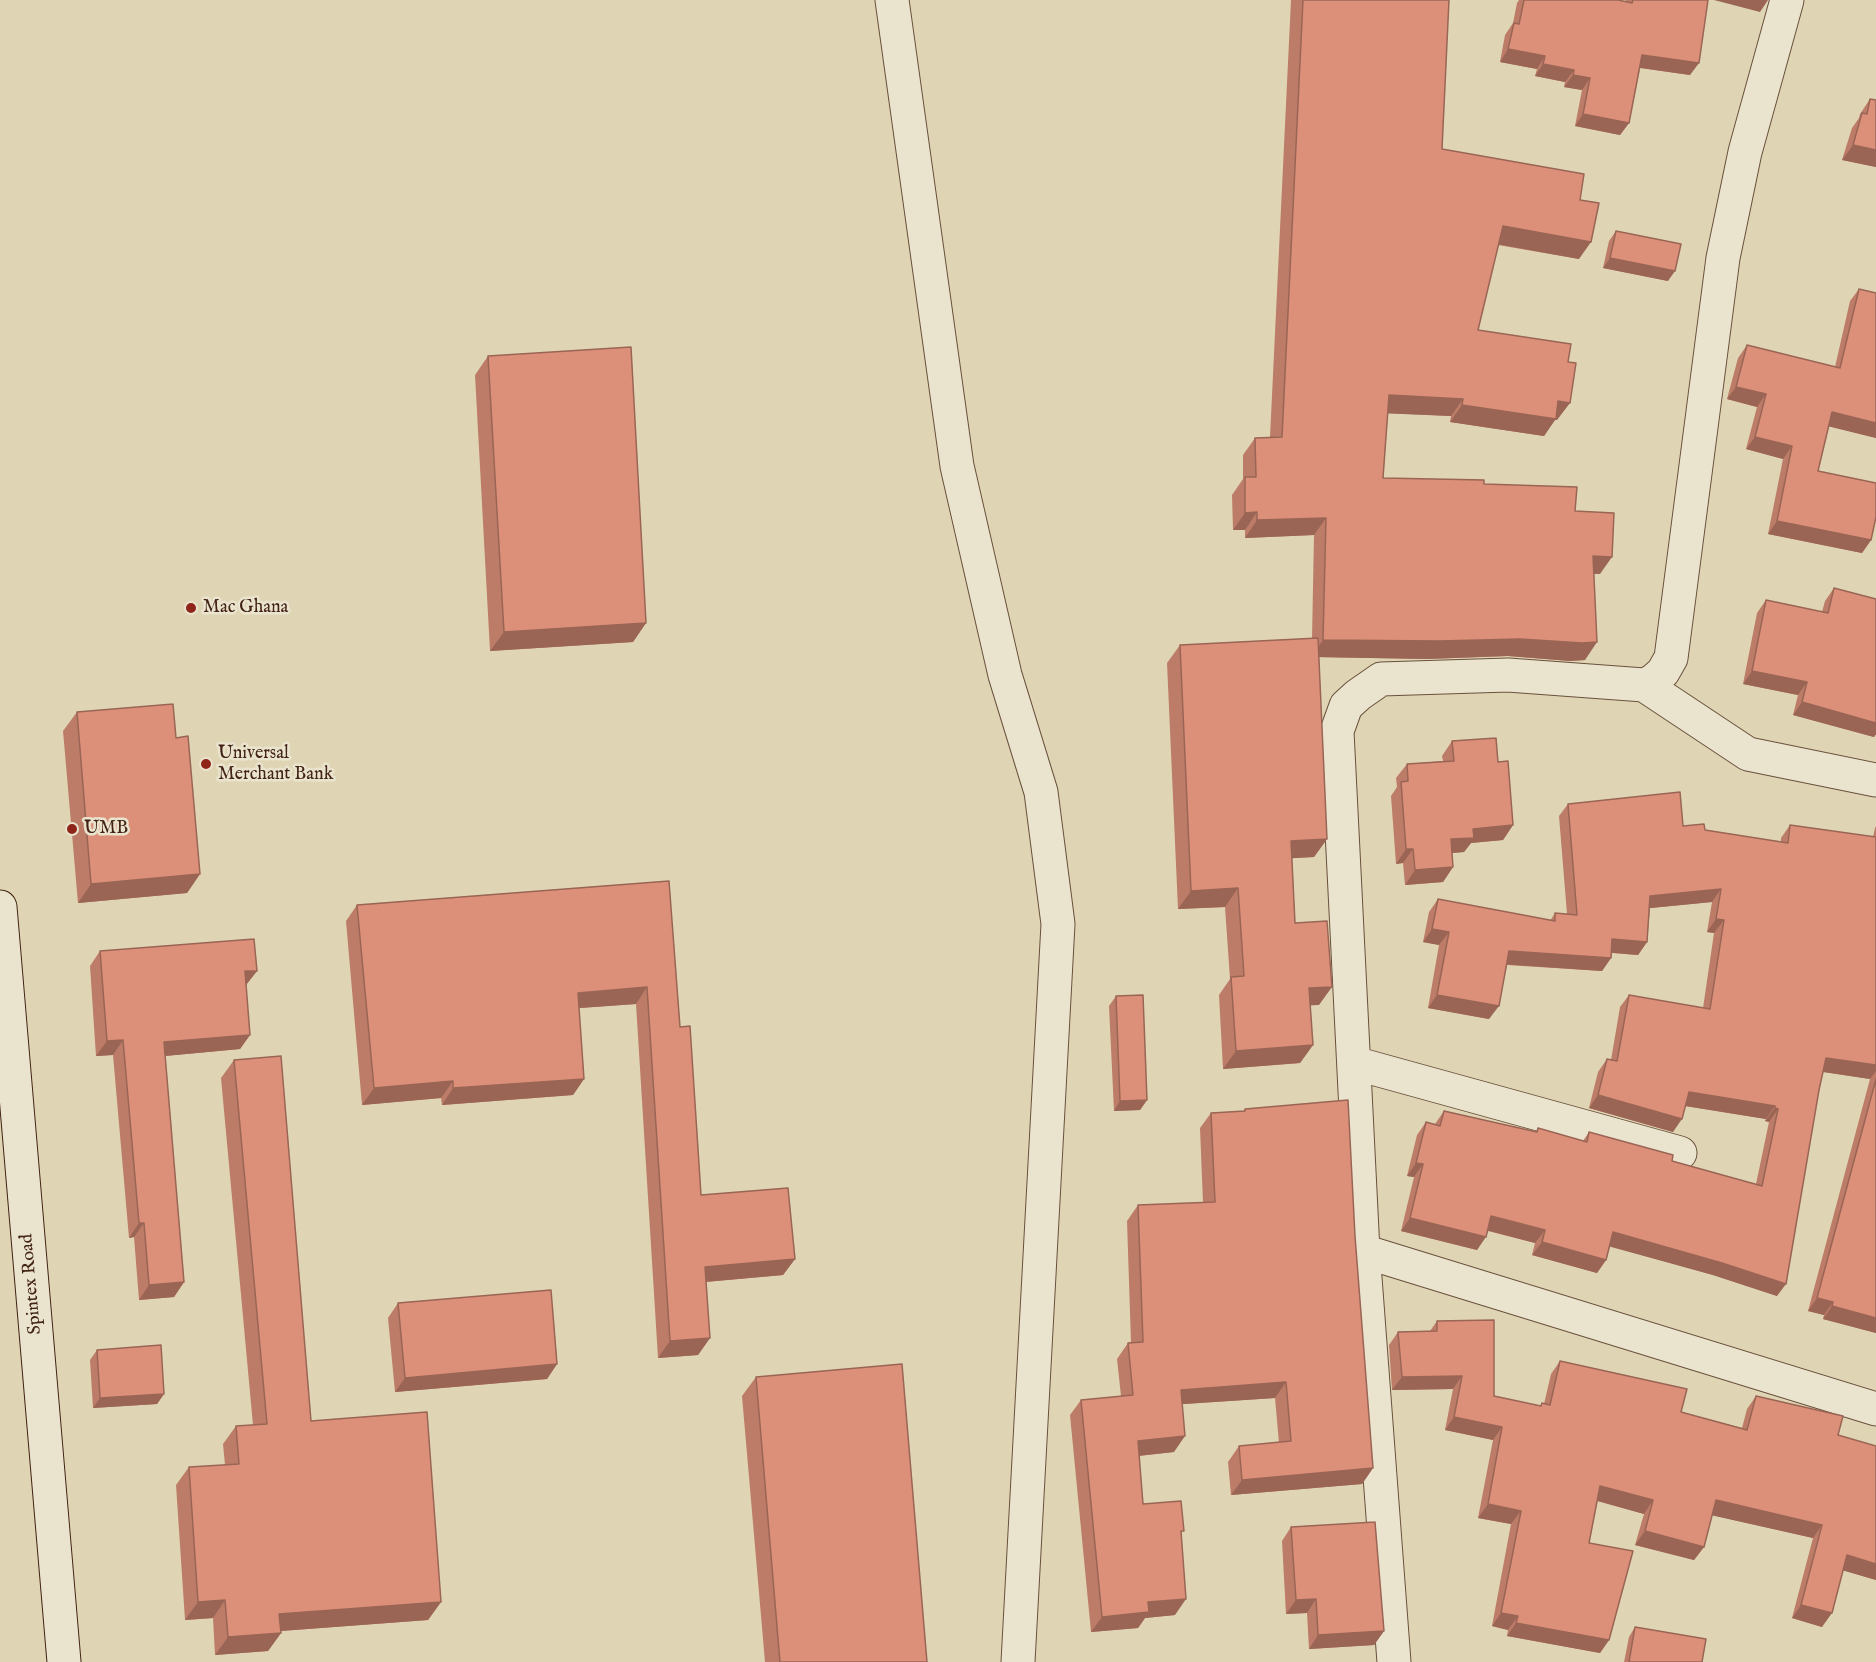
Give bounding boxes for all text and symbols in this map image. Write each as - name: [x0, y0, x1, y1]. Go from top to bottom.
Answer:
- place label: Mac Ghana: [203, 597, 288, 619]
- marker: Mac Ghana: [184, 601, 198, 615]
- place label: Universal Merchant Bank: [218, 743, 333, 786]
- marker: Universal Merchant Bank: [199, 757, 213, 771]
- place label: UMB: [84, 818, 128, 840]
- marker: UMB: [65, 822, 79, 836]
- street label: Spintex Road: [17, 1233, 47, 1335]

